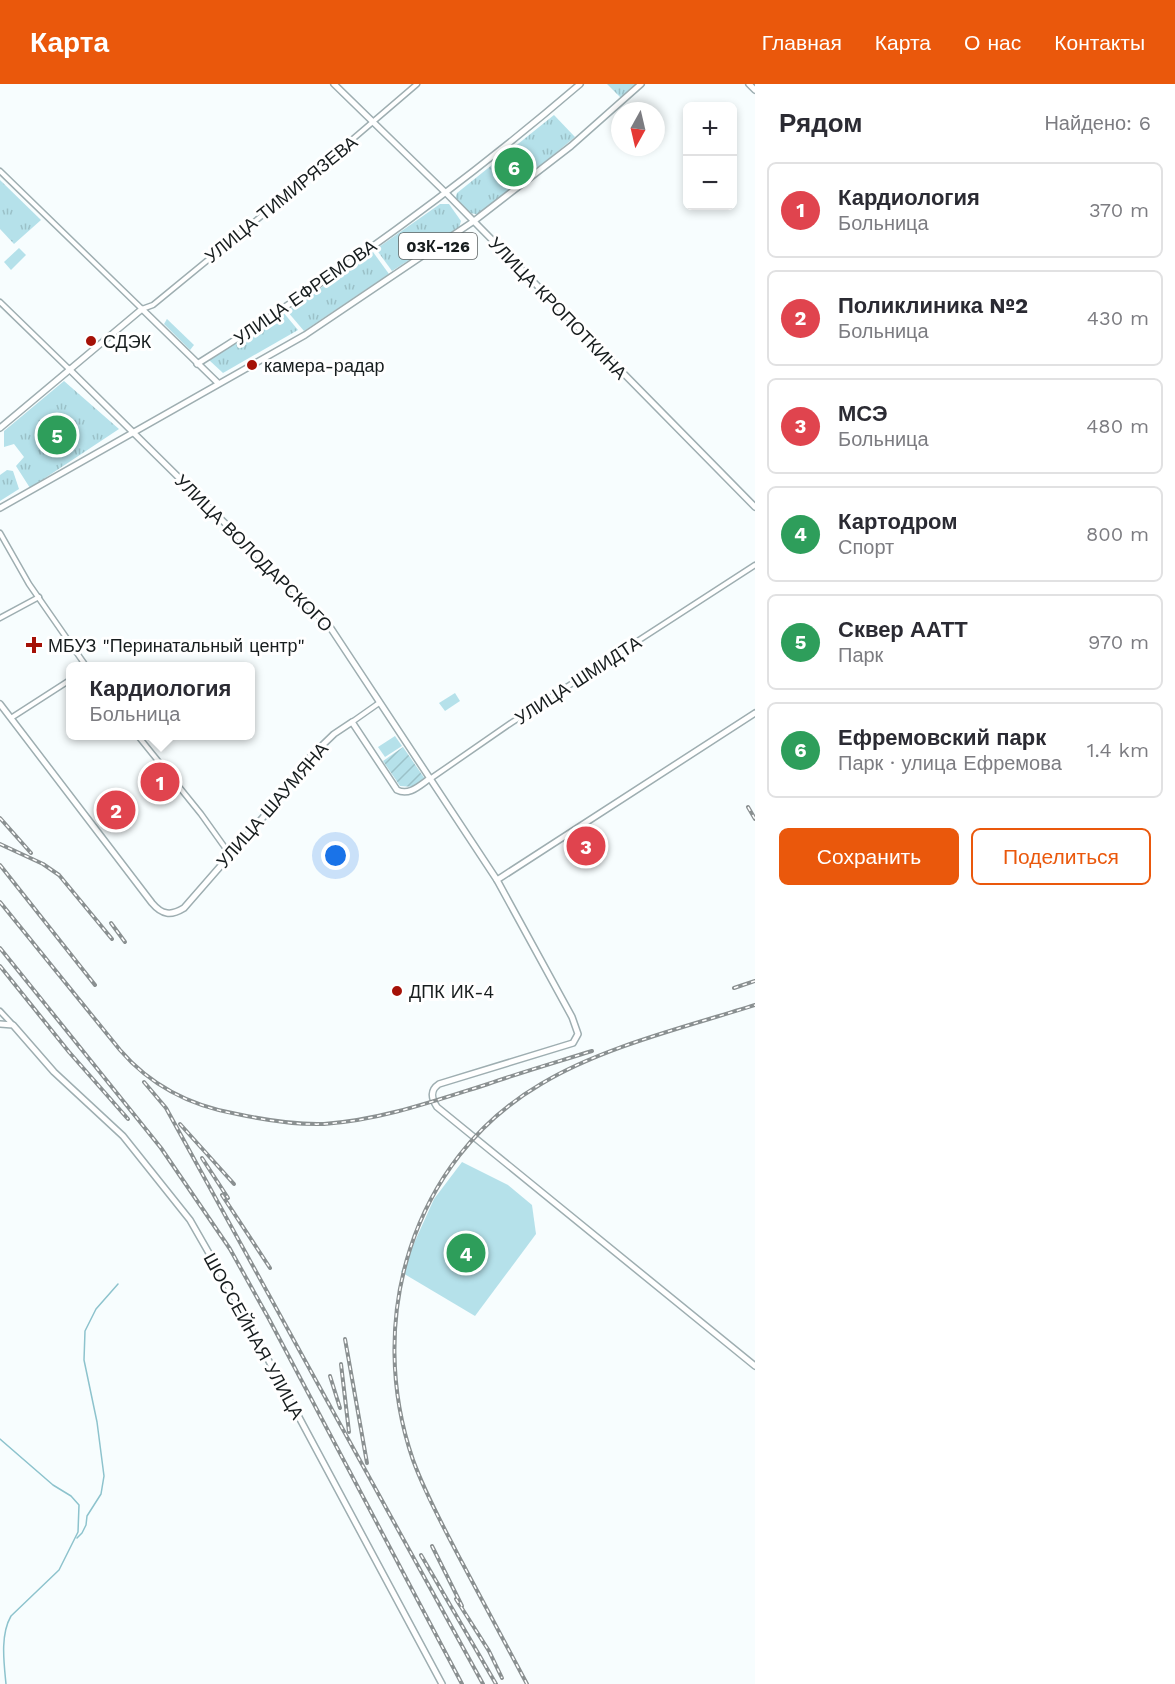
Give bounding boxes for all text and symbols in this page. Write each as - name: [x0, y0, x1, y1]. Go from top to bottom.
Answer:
- text: Карта: [30, 26, 109, 59]
- text: Главная: [762, 30, 842, 55]
- text: Карта: [875, 30, 931, 55]
- text: О нас: [964, 30, 1021, 55]
- text: Контакты: [1054, 30, 1145, 55]
- north arrow: [611, 102, 665, 156]
- map controls: [683, 102, 737, 210]
- button: +: [683, 102, 737, 156]
- text: Рядом: [779, 108, 862, 138]
- text: Найдено: 6: [1044, 111, 1151, 135]
- street label: УЛИЦА ТИМИРЯЗЕВА: [201, 131, 361, 267]
- pin: 6: [494, 144, 534, 190]
- button: −: [683, 156, 737, 210]
- text: Кардиология: [838, 185, 980, 210]
- text: 1: [796, 198, 805, 222]
- text: 370 m: [1089, 198, 1149, 222]
- text: Больница: [838, 211, 929, 235]
- road number: 03К-126: [399, 233, 477, 259]
- street label: УЛИЦА КРОПОТКИНА: [485, 233, 631, 383]
- street label: УЛИЦА ЕФРЕМОВА: [230, 235, 380, 349]
- text: Поликлиника №2: [838, 293, 1028, 318]
- text: 2: [795, 306, 806, 330]
- text: 430 m: [1087, 306, 1149, 330]
- text: Больница: [838, 319, 929, 343]
- place label: СДЭК: [103, 331, 152, 352]
- marker: СДЭК: [84, 334, 98, 348]
- place label: камера-радар: [264, 355, 384, 376]
- marker: камера-радар: [245, 358, 259, 372]
- text: МСЭ: [838, 401, 888, 426]
- pin: 5: [38, 412, 76, 458]
- text: 3: [795, 414, 806, 438]
- text: 480 m: [1086, 414, 1149, 438]
- text: Больница: [838, 427, 929, 451]
- street label: УЛИЦА ВОЛОДАРСКОГО: [171, 470, 337, 636]
- text: Картодром: [838, 509, 958, 534]
- text: 4: [794, 522, 807, 546]
- text: 800 m: [1086, 522, 1149, 546]
- text: Спорт: [838, 535, 894, 559]
- text: Сквер ААТТ: [838, 617, 968, 642]
- text: 5: [795, 630, 806, 654]
- text: 970 m: [1088, 630, 1149, 654]
- street label: УЛИЦА ШМИДТА: [511, 631, 645, 729]
- place label: МБУЗ "Перинатальный центр": [48, 635, 305, 656]
- marker: МБУЗ "Перинатальный центр": [25, 636, 43, 654]
- text: Парк: [838, 643, 883, 667]
- popup: [66, 662, 255, 740]
- text: Кардиология: [90, 676, 231, 701]
- text: Больница: [90, 702, 180, 726]
- text: Ефремовский парк: [838, 725, 1046, 750]
- street label: УЛИЦА ШАУМЯНА: [212, 738, 332, 872]
- text: 6: [794, 738, 807, 762]
- text: 1.4 km: [1087, 738, 1149, 762]
- text: Парк · улица Ефремова: [838, 751, 1062, 775]
- pin: 1: [140, 760, 180, 804]
- pin: 2: [96, 788, 136, 832]
- pin: 3: [566, 824, 606, 868]
- button: Сохранить: [779, 828, 959, 885]
- button: Поделиться: [971, 828, 1151, 885]
- your location: [321, 841, 350, 870]
- place label: ДПК ИК-4: [409, 981, 494, 1002]
- marker: ДПК ИК-4: [390, 984, 404, 998]
- pin: 4: [446, 1230, 486, 1276]
- street label: ШОССЕЙНАЯ УЛИЦА: [200, 1249, 308, 1423]

